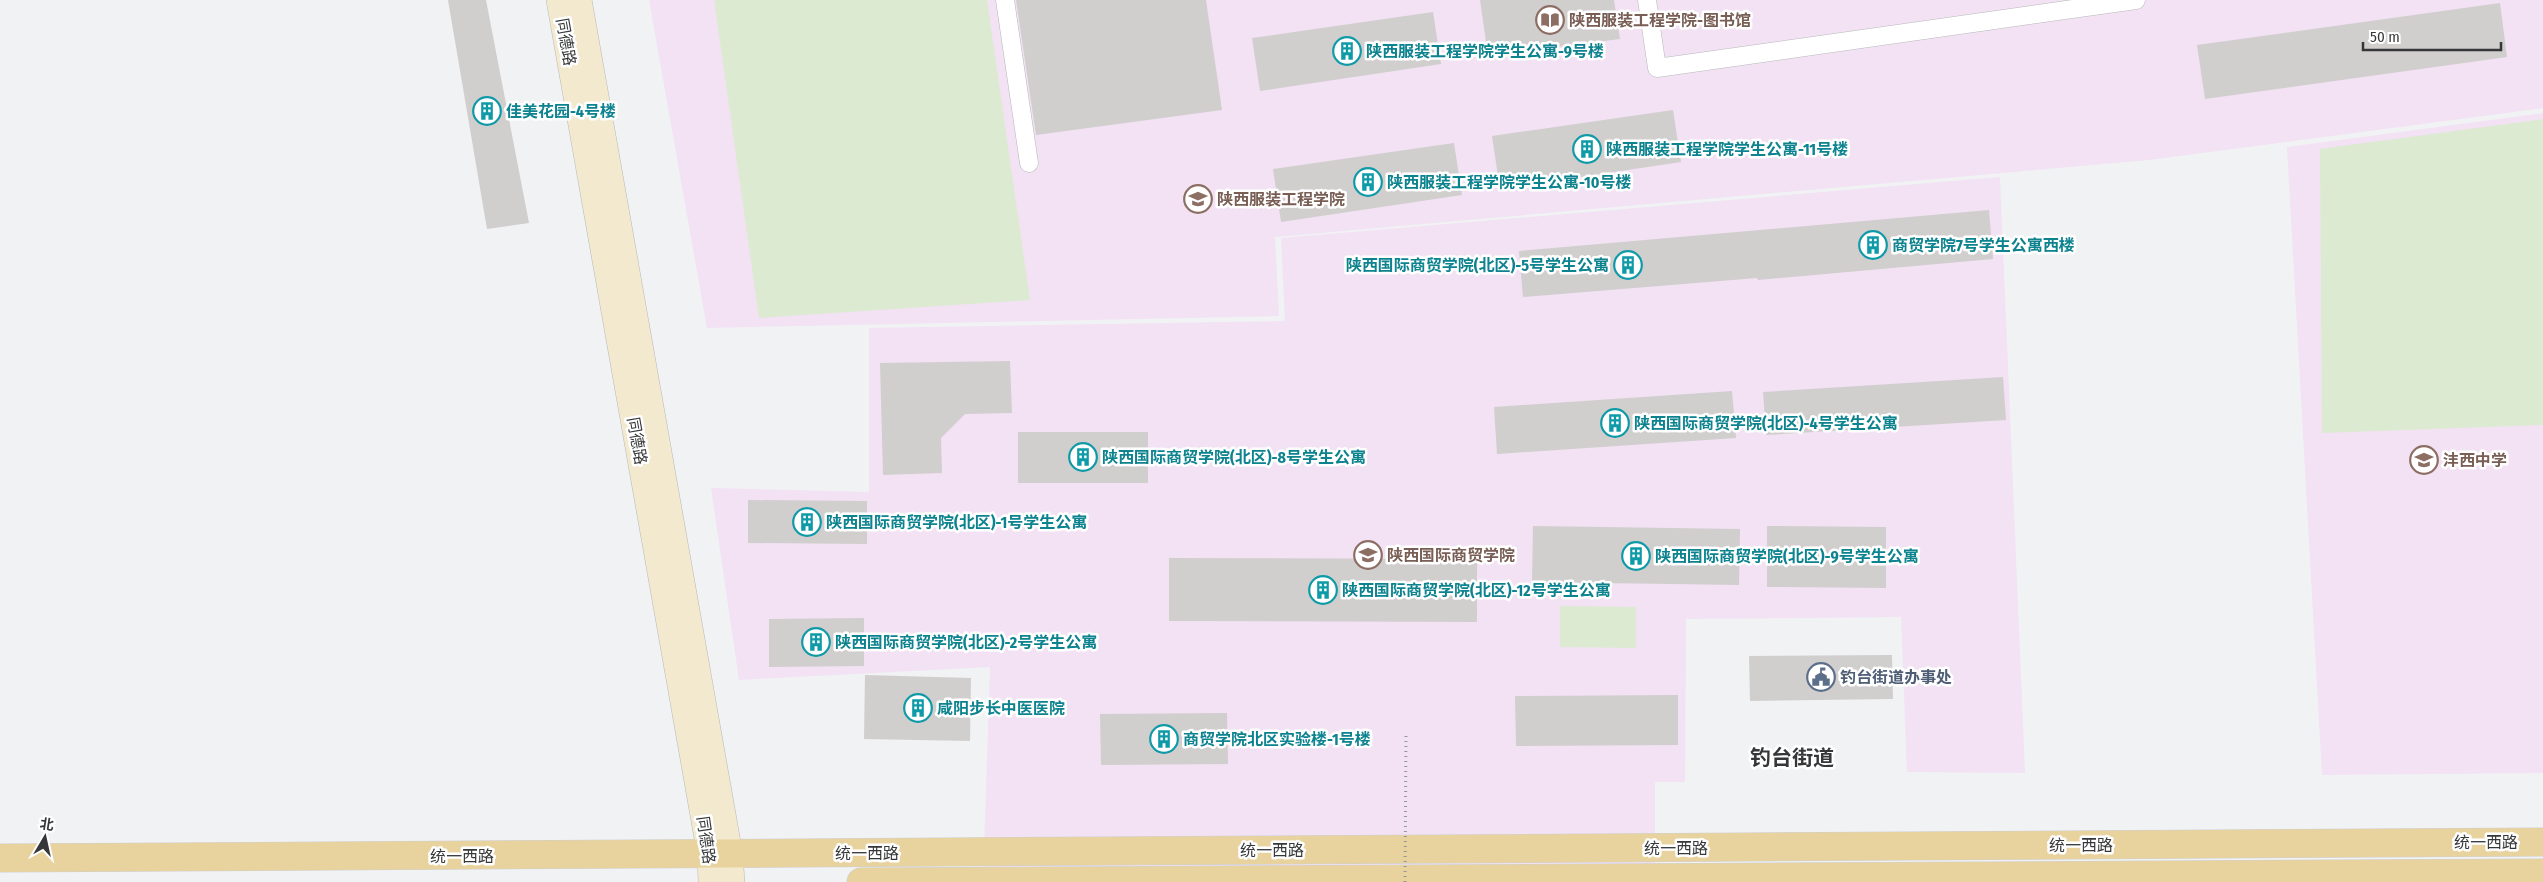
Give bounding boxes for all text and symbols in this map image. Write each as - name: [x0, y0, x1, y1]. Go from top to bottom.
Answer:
- library icon: 陕西服装工程学院-图书馆: [1535, 5, 1565, 35]
- place label: 陕西服装工程学院-图书馆: [1569, 11, 1751, 30]
- street label: 同德路: [552, 17, 580, 67]
- scale bar: [2363, 20, 2500, 52]
- text: 50 m: [2370, 28, 2400, 46]
- building icon: 陕西服装工程学院学生公寓-9号楼: [1332, 36, 1362, 66]
- place label: 陕西服装工程学院学生公寓-9号楼: [1366, 42, 1604, 61]
- building icon: 佳美花园-4号楼: [472, 96, 502, 126]
- place label: 佳美花园-4号楼: [506, 102, 616, 121]
- building icon: 陕西服装工程学院学生公寓-11号楼: [1572, 134, 1602, 164]
- place label: 陕西服装工程学院学生公寓-11号楼: [1606, 140, 1848, 159]
- building icon: 陕西服装工程学院学生公寓-10号楼: [1353, 167, 1383, 197]
- place label: 陕西服装工程学院学生公寓-10号楼: [1387, 173, 1631, 192]
- school or university icon: 陕西服装工程学院: [1183, 184, 1213, 214]
- place label: 陕西服装工程学院: [1217, 190, 1345, 209]
- building icon: 商贸学院7号学生公寓西楼: [1858, 230, 1888, 260]
- place label: 商贸学院7号学生公寓西楼: [1892, 236, 2075, 255]
- building icon: 陕西国际商贸学院(北区)-5号学生公寓: [1613, 250, 1643, 280]
- place label: 陕西国际商贸学院(北区)-5号学生公寓: [1346, 256, 1609, 275]
- building icon: 陕西国际商贸学院(北区)-4号学生公寓: [1600, 408, 1630, 438]
- place label: 陕西国际商贸学院(北区)-4号学生公寓: [1634, 414, 1898, 433]
- street label: 同德路: [623, 416, 651, 466]
- building icon: 陕西国际商贸学院(北区)-8号学生公寓: [1068, 442, 1098, 472]
- school or university icon: 沣西中学: [2409, 445, 2439, 475]
- place label: 陕西国际商贸学院(北区)-8号学生公寓: [1102, 448, 1366, 467]
- place label: 沣西中学: [2443, 451, 2507, 470]
- building icon: 陕西国际商贸学院(北区)-1号学生公寓: [792, 507, 822, 537]
- place label: 陕西国际商贸学院(北区)-1号学生公寓: [826, 513, 1087, 532]
- school or university icon: 陕西国际商贸学院: [1353, 540, 1383, 570]
- building icon: 陕西国际商贸学院(北区)-9号学生公寓: [1621, 541, 1651, 571]
- place label: 陕西国际商贸学院: [1387, 546, 1515, 565]
- place label: 陕西国际商贸学院(北区)-9号学生公寓: [1655, 547, 1919, 566]
- building icon: 陕西国际商贸学院(北区)-12号学生公寓: [1308, 575, 1338, 605]
- place label: 陕西国际商贸学院(北区)-12号学生公寓: [1342, 581, 1611, 600]
- building icon: 陕西国际商贸学院(北区)-2号学生公寓: [801, 627, 831, 657]
- place label: 陕西国际商贸学院(北区)-2号学生公寓: [835, 633, 1097, 652]
- public building icon: 钓台街道办事处: [1806, 662, 1836, 692]
- place label: 钓台街道办事处: [1840, 668, 1952, 687]
- building icon: 咸阳步长中医医院: [903, 693, 933, 723]
- place label: 咸阳步长中医医院: [937, 699, 1065, 718]
- building icon: 商贸学院北区实验楼-1号楼: [1149, 724, 1179, 754]
- place label: 商贸学院北区实验楼-1号楼: [1183, 730, 1371, 749]
- district label: 钓台街道: [1750, 745, 1834, 771]
- north arrow: [20, 812, 70, 862]
- text: 北: [39, 815, 55, 834]
- street label: 同德路: [693, 815, 719, 865]
- street label: 统一西路: [2454, 833, 2518, 852]
- street label: 统一西路: [2049, 836, 2113, 855]
- street label: 统一西路: [1644, 839, 1708, 858]
- street label: 统一西路: [1240, 841, 1304, 860]
- street label: 统一西路: [835, 844, 899, 863]
- street label: 统一西路: [430, 847, 494, 866]

